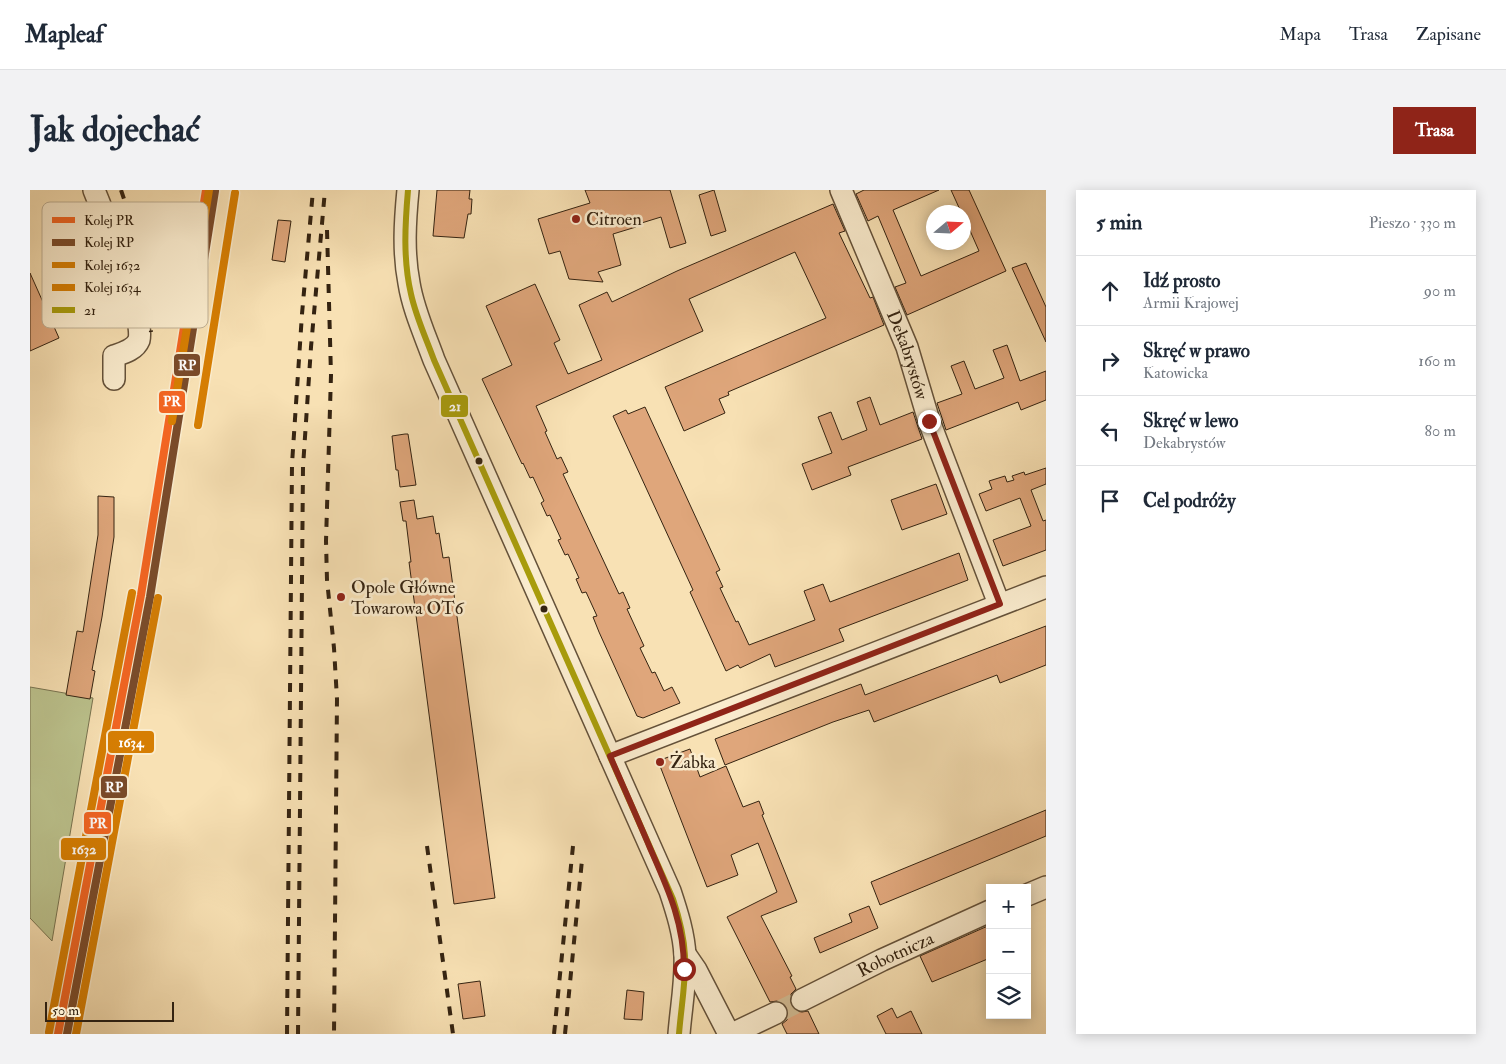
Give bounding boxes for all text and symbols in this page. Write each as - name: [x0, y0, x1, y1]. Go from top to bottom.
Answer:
- text: Mapleaf: [25, 19, 104, 50]
- text: Mapa: [1280, 23, 1321, 46]
- text: Trasa: [1349, 23, 1388, 46]
- text: Zapisane: [1416, 23, 1481, 46]
- button: Trasa: [1393, 107, 1476, 154]
- text: Jak dojechać: [30, 108, 200, 152]
- legend: [42, 202, 208, 328]
- north arrow: [926, 205, 971, 250]
- place label: Citroen: [586, 208, 642, 231]
- text: 5 min: [1096, 209, 1142, 236]
- text: Kolej PR: [84, 212, 135, 229]
- marker: Citroen: [570, 213, 582, 225]
- text: Pieszo · 330 m: [1369, 213, 1456, 233]
- text: Kolej RP: [84, 234, 134, 251]
- text: Kolej 1632: [84, 257, 140, 274]
- text: Idź prosto: [1143, 269, 1220, 293]
- icon: ahead: [1096, 277, 1124, 305]
- text: Kolej 1634: [84, 279, 142, 296]
- text: 90 m: [1424, 281, 1456, 301]
- text: Armii Krajowej: [1143, 293, 1239, 313]
- text: 21: [84, 302, 96, 319]
- street label: Dekabrystów: [881, 307, 934, 403]
- text: Skręć w prawo: [1143, 339, 1250, 363]
- icon: right: [1096, 347, 1124, 375]
- text: 160 m: [1418, 351, 1456, 371]
- line badge: RP: [173, 353, 201, 377]
- text: RP: [178, 357, 197, 374]
- text: Katowicka: [1143, 363, 1208, 383]
- line badge: PR: [158, 390, 186, 414]
- text: PR: [163, 393, 182, 410]
- line badge: 21: [440, 394, 469, 418]
- text: 21: [449, 398, 461, 415]
- text: Skręć w lewo: [1143, 409, 1238, 433]
- route end: [918, 410, 941, 433]
- icon: left: [1096, 417, 1124, 445]
- text: 80 m: [1425, 421, 1456, 441]
- text: Dekabrystów: [1143, 433, 1226, 453]
- unlabelled marker: [474, 456, 484, 466]
- icon: arrive: [1096, 487, 1124, 515]
- text: Cel podróży: [1143, 489, 1236, 513]
- place label: Opole Główne Towarowa OT6: [351, 576, 465, 620]
- marker: Opole Główne Towarowa OT6: [335, 591, 347, 603]
- unlabelled marker: [539, 604, 549, 614]
- line badge: 1634: [107, 730, 155, 754]
- text: 1634: [119, 734, 145, 751]
- place label: Żabka: [670, 750, 716, 774]
- marker: Żabka: [654, 756, 666, 768]
- line badge: RP: [100, 775, 128, 799]
- text: RP: [105, 779, 124, 796]
- line badge: PR: [83, 811, 112, 835]
- text: PR: [89, 815, 108, 832]
- line badge: 1632: [60, 837, 107, 861]
- text: 1632: [72, 841, 96, 858]
- map controls: [986, 884, 1031, 1019]
- button: +: [986, 884, 1031, 929]
- street label: Robotnicza: [853, 926, 938, 982]
- button: −: [986, 929, 1031, 974]
- route start: [673, 958, 696, 981]
- button: layers: [986, 974, 1031, 1019]
- scale bar: [45, 999, 174, 1022]
- text: 50 m: [52, 1002, 79, 1019]

